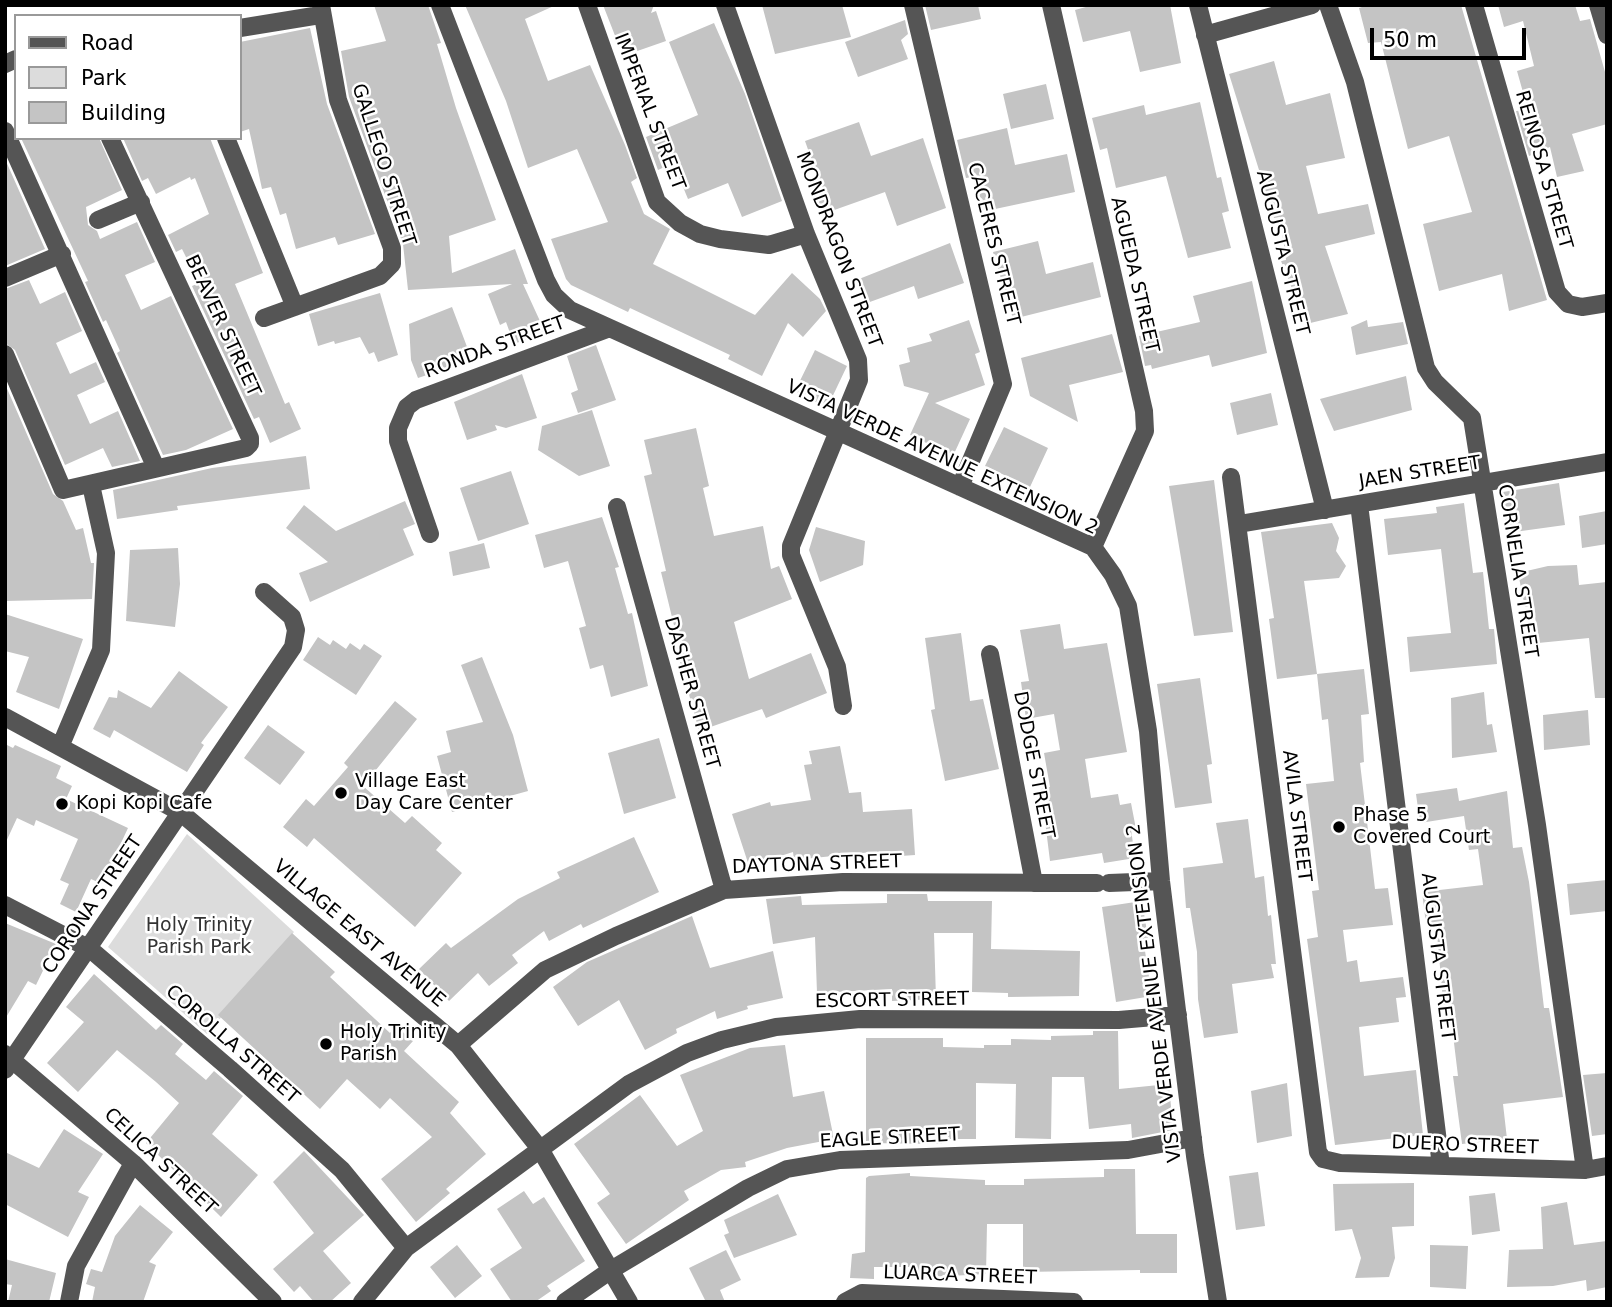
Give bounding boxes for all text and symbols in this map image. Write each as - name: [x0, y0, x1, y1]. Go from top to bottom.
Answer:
- legend: [14, 14, 242, 140]
- scale bar: [1374, 14, 1530, 58]
- text: 50 m: [1383, 28, 1437, 52]
- street label: IMPERIAL STREET: [609, 30, 689, 194]
- text: Road: [81, 31, 134, 55]
- text: Park: [81, 66, 126, 90]
- street label: GALLEGO STREET: [346, 81, 420, 249]
- street label: REINOSA STREET: [1509, 88, 1577, 252]
- text: Building: [81, 101, 166, 125]
- street label: MONDRAGON STREET: [790, 149, 886, 351]
- street label: CACERES STREET: [962, 160, 1024, 328]
- street label: AUGUSTA STREET: [1250, 168, 1314, 338]
- street label: AGUEDA STREET: [1105, 195, 1163, 355]
- street label: BEAVER STREET: [179, 252, 265, 400]
- street label: RONDA STREET: [421, 312, 569, 384]
- street label: VISTA VERDE AVENUE EXTENSION 2: [783, 376, 1101, 540]
- street label: JAEN STREET: [1357, 452, 1483, 494]
- street label: CORNELIA STREET: [1492, 483, 1542, 659]
- street label: DASHER STREET: [658, 614, 724, 772]
- street label: DODGE STREET: [1008, 689, 1058, 841]
- street label: AVILA STREET: [1277, 749, 1315, 883]
- place label: Village East Day Care Center: [355, 771, 513, 815]
- marker: Village East Day Care Center: [333, 785, 349, 801]
- place label: Kopi Kopi Cafe: [76, 793, 212, 815]
- marker: Kopi Kopi Cafe: [54, 796, 70, 812]
- place label: Phase 5 Covered Court: [1353, 805, 1490, 849]
- marker: Phase 5 Covered Court: [1331, 819, 1347, 835]
- street label: VISTA VERDE AVENUE EXTENSION 2: [1123, 822, 1187, 1164]
- street label: CORONA STREET: [38, 831, 148, 979]
- street label: DAYTONA STREET: [732, 851, 902, 879]
- street label: VILLAGE EAST AVENUE: [268, 855, 450, 1013]
- street label: AUGUSTA STREET: [1415, 872, 1459, 1042]
- park label: Holy Trinity Parish Park: [146, 915, 252, 959]
- street label: COROLLA STREET: [161, 981, 303, 1109]
- street label: ESCORT STREET: [815, 988, 969, 1014]
- place label: Holy Trinity Parish: [340, 1022, 446, 1066]
- marker: Holy Trinity Parish: [318, 1036, 334, 1052]
- street label: CELICA STREET: [99, 1104, 221, 1220]
- street label: EAGLE STREET: [819, 1124, 961, 1154]
- street label: DUERO STREET: [1391, 1132, 1539, 1160]
- street label: LUARCA STREET: [883, 1262, 1037, 1290]

